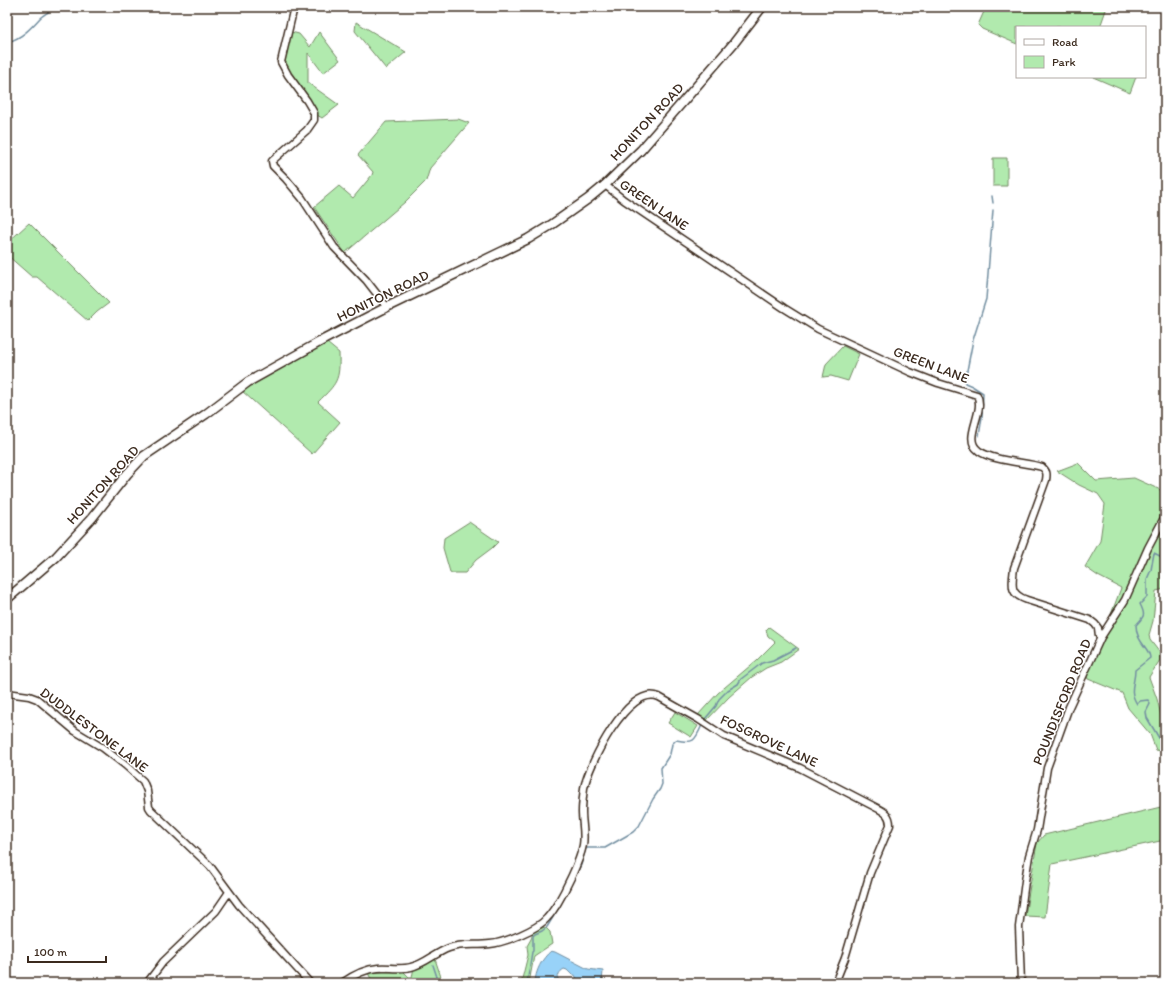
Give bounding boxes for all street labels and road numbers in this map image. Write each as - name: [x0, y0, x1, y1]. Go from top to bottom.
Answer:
- street label: HONITON ROAD: [606, 79, 688, 165]
- street label: GREEN LANE: [616, 176, 692, 234]
- street label: HONITON ROAD: [334, 266, 432, 326]
- street label: GREEN LANE: [891, 343, 972, 387]
- street label: HONITON ROAD: [63, 442, 143, 528]
- street label: POUNDISFORD ROAD: [1029, 636, 1095, 768]
- street label: DUDDLESTONE LANE: [37, 684, 152, 776]
- street label: FOSGROVE LANE: [717, 711, 821, 771]

